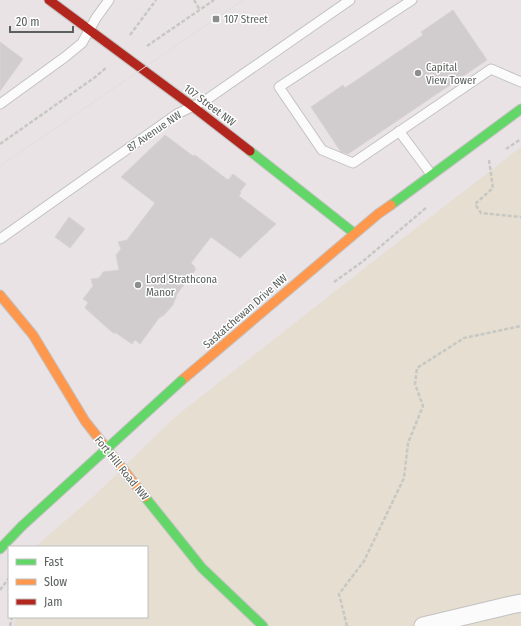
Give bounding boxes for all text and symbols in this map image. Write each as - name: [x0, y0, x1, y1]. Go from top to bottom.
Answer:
- scale bar: [10, 8, 73, 34]
- place label: 107 Street: [224, 13, 268, 26]
- marker: 107 Street: [211, 14, 221, 24]
- text: 20 m: [16, 15, 40, 29]
- place label: Capital View Tower: [426, 61, 477, 87]
- marker: Capital View Tower: [413, 68, 423, 78]
- street label: 107 Street NW: [181, 82, 238, 129]
- street label: 87 Avenue NW: [125, 108, 184, 154]
- street label: Saskatchewan Drive NW: [201, 271, 290, 351]
- place label: Lord Strathcona Manor: [146, 273, 217, 299]
- marker: Lord Strathcona Manor: [133, 280, 143, 290]
- street label: Fort Hill Road NW: [92, 434, 151, 503]
- legend: [8, 546, 148, 618]
- text: Fast: [44, 555, 63, 569]
- text: Slow: [44, 575, 67, 589]
- text: Jam: [44, 595, 62, 609]

